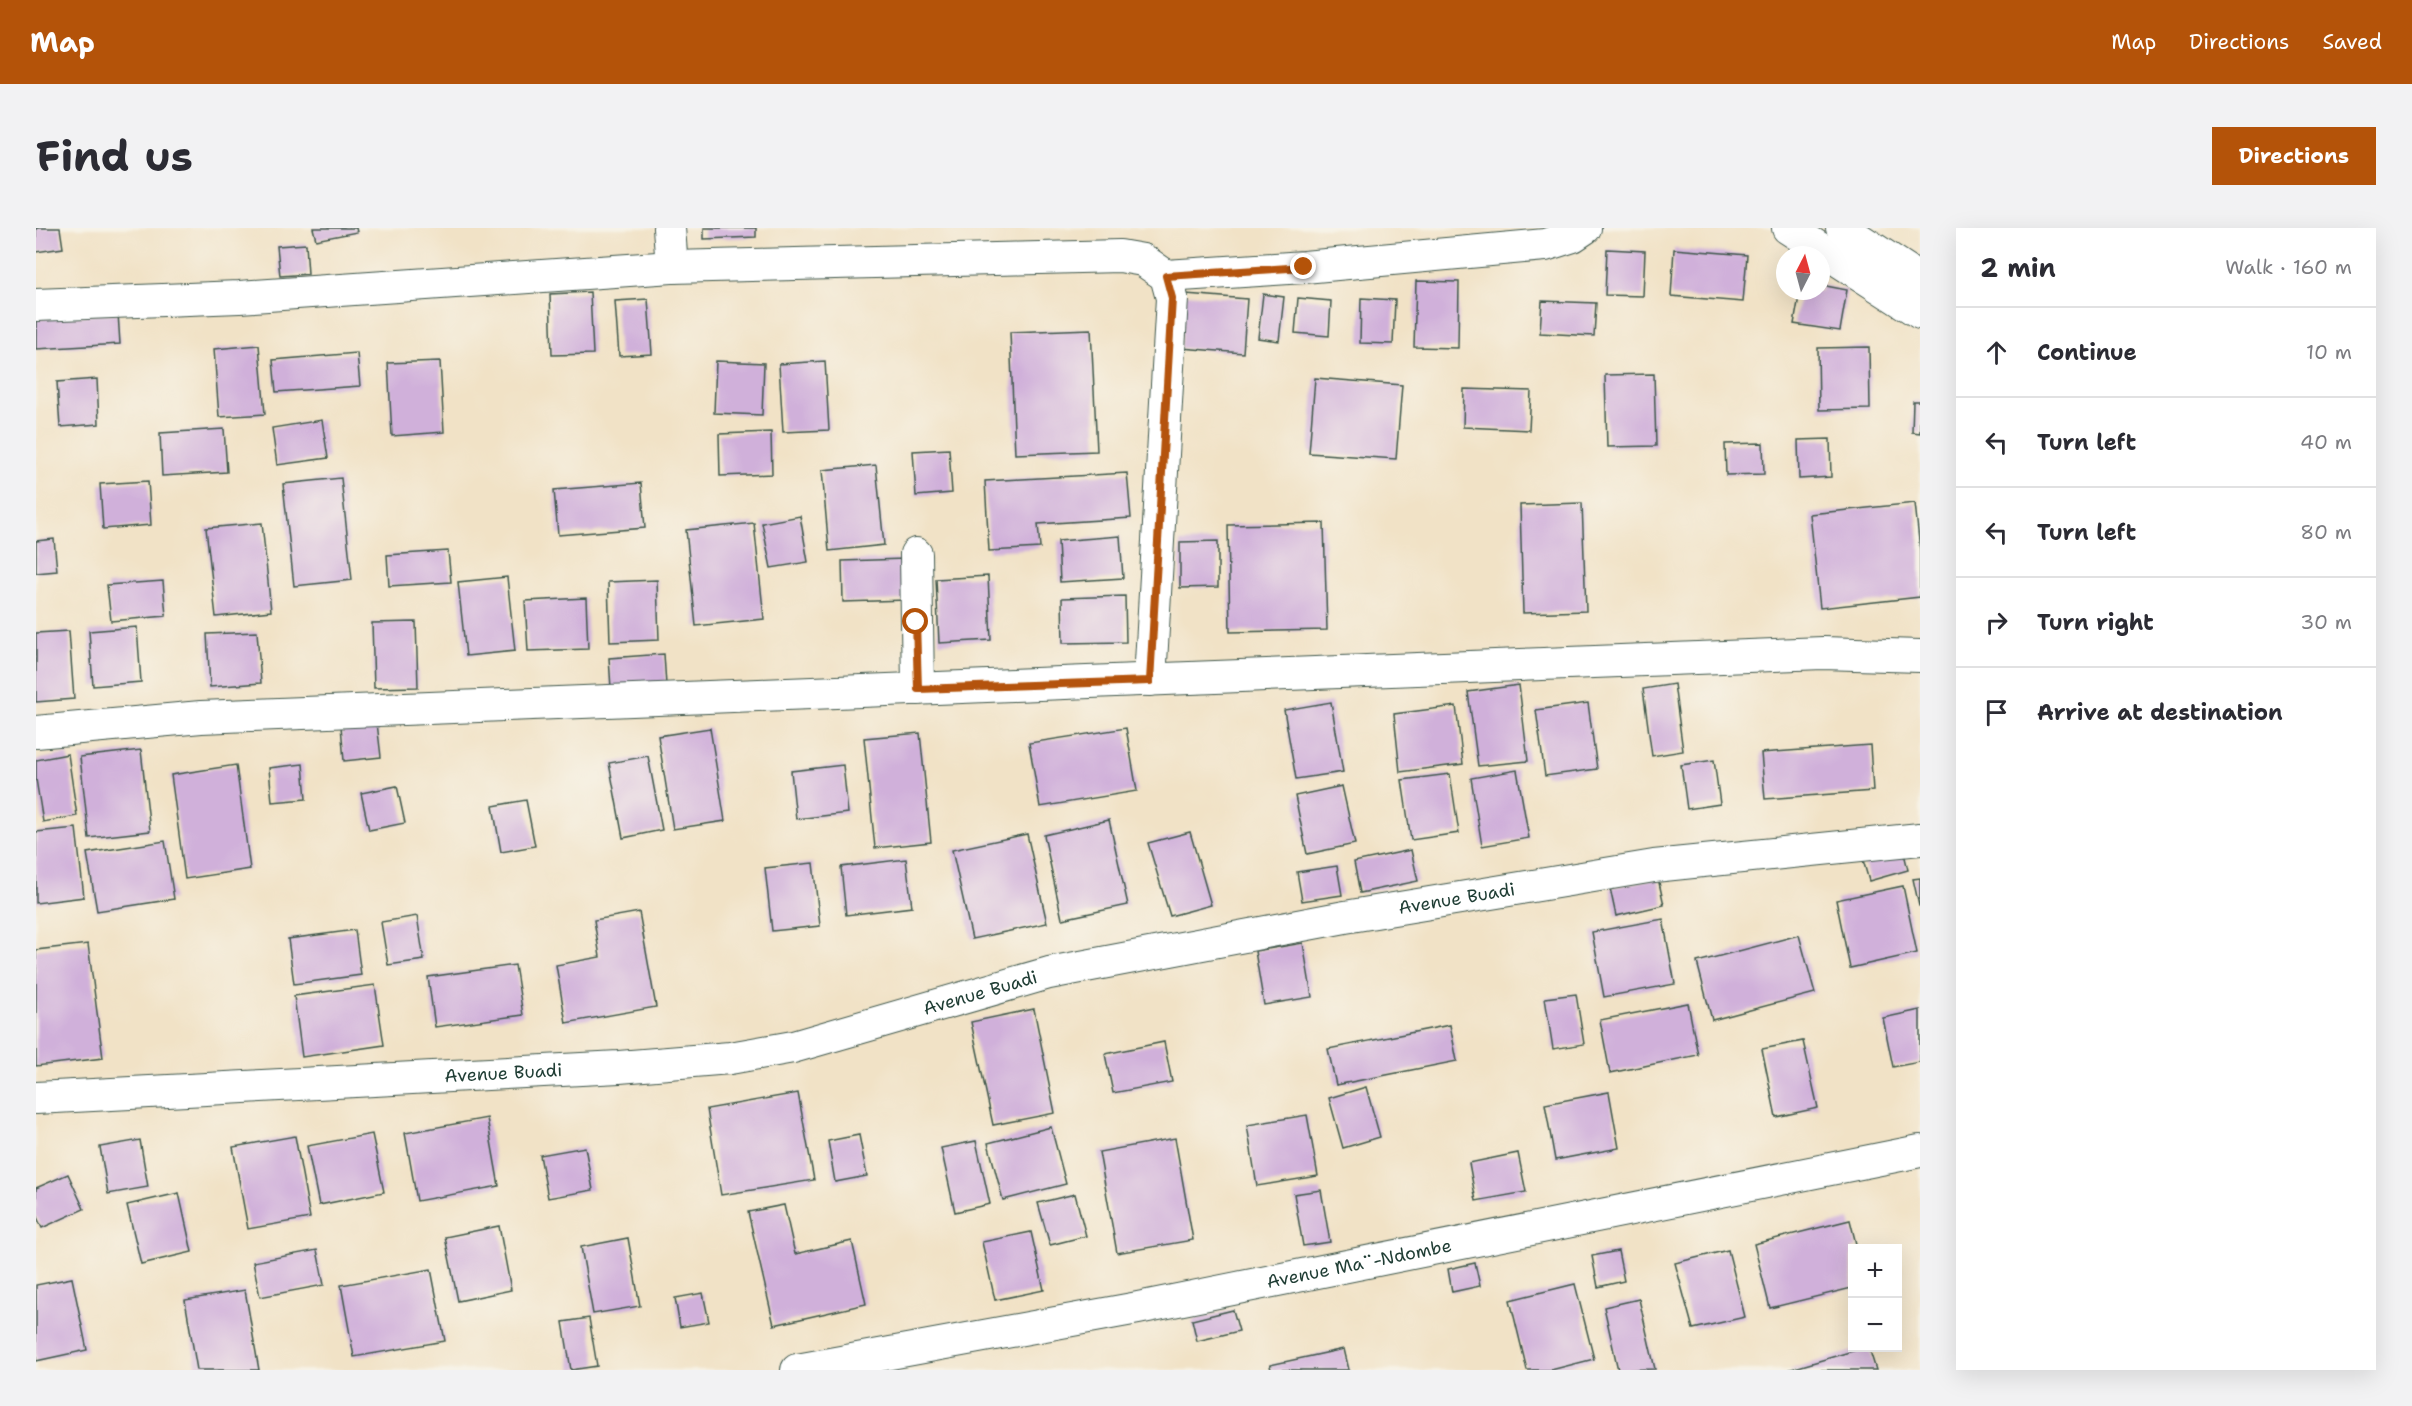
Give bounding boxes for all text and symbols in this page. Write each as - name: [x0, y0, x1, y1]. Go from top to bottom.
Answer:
- text: Map: [30, 23, 95, 61]
- text: Map: [2111, 28, 2156, 56]
- text: Directions: [2189, 28, 2289, 56]
- text: Saved: [2322, 28, 2382, 56]
- button: Directions: [2212, 127, 2376, 185]
- text: Find us: [36, 128, 193, 184]
- north arrow: [1776, 246, 1830, 300]
- text: 2 min: [1980, 250, 2056, 285]
- route end: [1290, 253, 1316, 279]
- text: Walk · 160 m: [2225, 254, 2352, 280]
- icon: ahead: [1980, 336, 2013, 369]
- text: Continue: [2037, 338, 2137, 367]
- text: 10 m: [2306, 339, 2352, 365]
- icon: left: [1980, 426, 2013, 459]
- text: Turn left: [2037, 428, 2136, 457]
- text: 40 m: [2300, 429, 2352, 455]
- icon: left: [1980, 516, 2013, 549]
- text: Turn left: [2037, 518, 2136, 547]
- text: 80 m: [2300, 519, 2352, 545]
- icon: right: [1980, 606, 2013, 639]
- route start: [902, 608, 928, 634]
- text: Turn right: [2037, 608, 2154, 637]
- text: 30 m: [2300, 609, 2352, 635]
- icon: arrive: [1980, 696, 2013, 729]
- text: Arrive at destination: [2037, 698, 2283, 727]
- street label: Avenue Buadi: [1396, 877, 1517, 920]
- street label: Avenue Buadi: [920, 965, 1040, 1021]
- street label: Avenue Buadi: [444, 1058, 563, 1088]
- street label: Avenue Ma¨-Ndombe: [1264, 1233, 1454, 1294]
- map controls: [1848, 1244, 1902, 1352]
- button: +: [1848, 1244, 1902, 1298]
- button: −: [1848, 1298, 1902, 1352]

